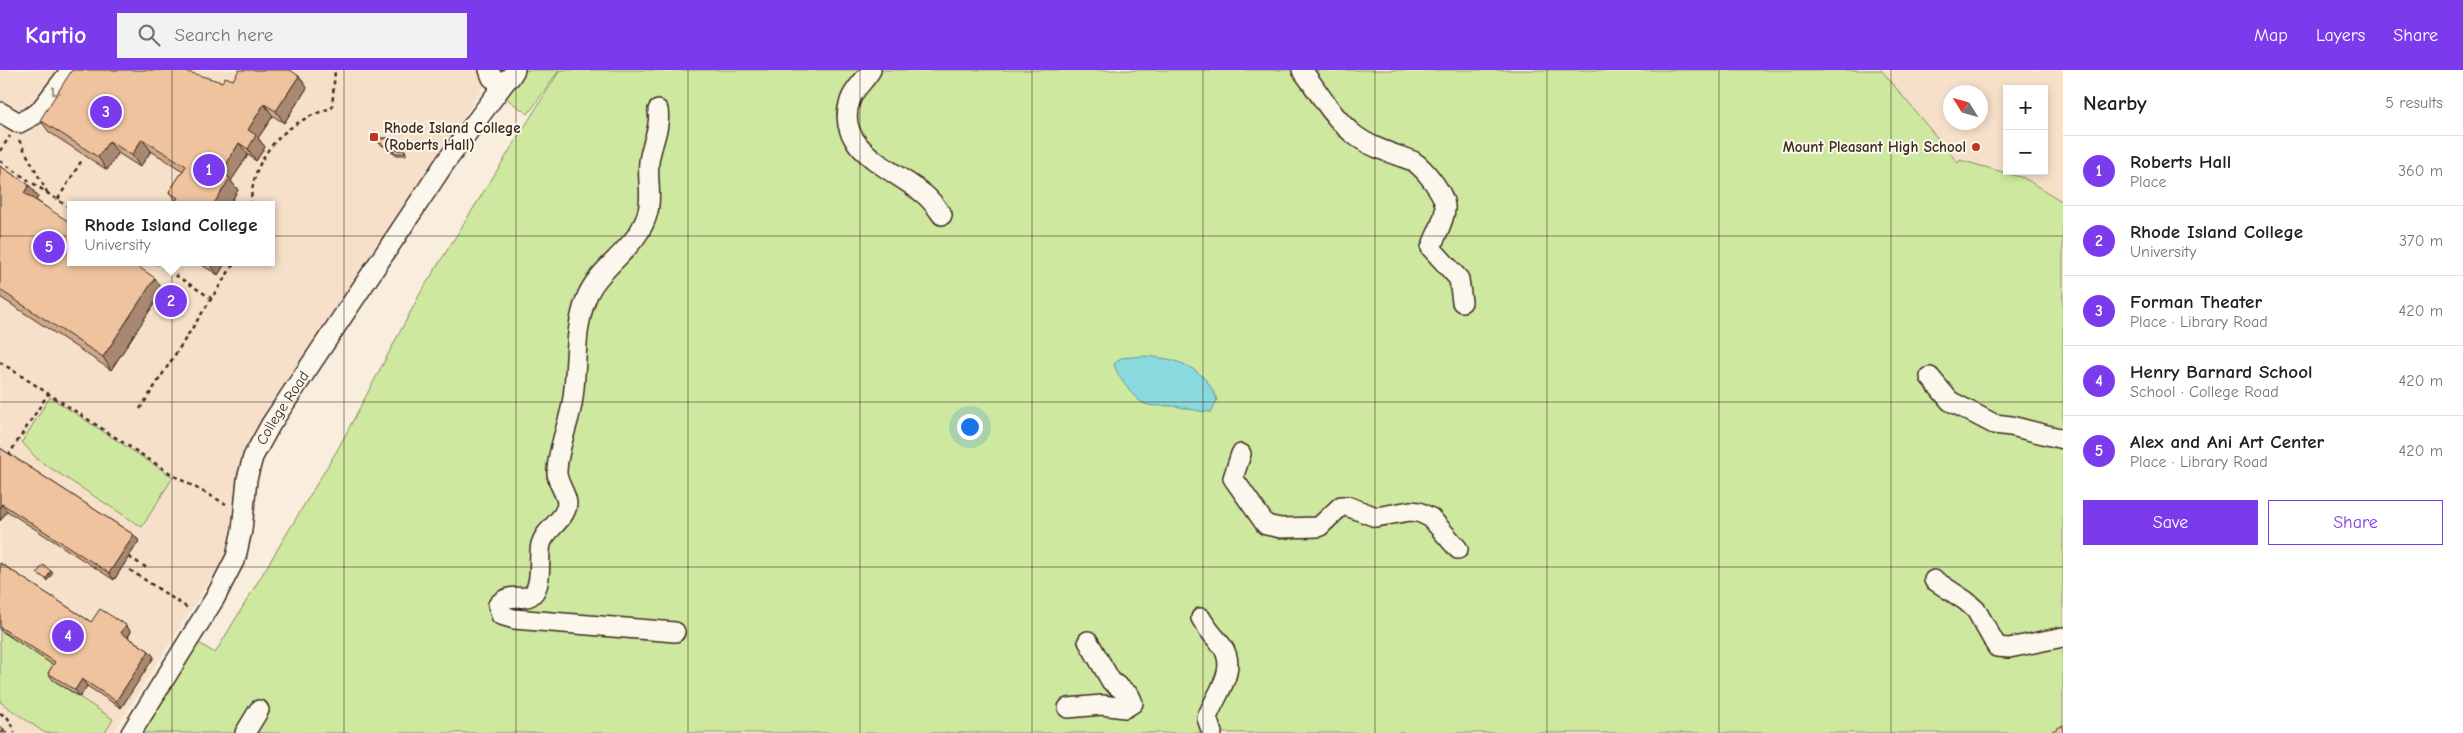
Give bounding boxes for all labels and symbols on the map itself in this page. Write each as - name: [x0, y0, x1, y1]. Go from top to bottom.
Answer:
- north arrow: [1943, 85, 1988, 130]
- one-way arrow: [51, 86, 60, 95]
- pin: 3: [90, 93, 122, 131]
- place label: Rhode Island College (Roberts Hall): [384, 119, 521, 154]
- marker: Rhode Island College (Roberts Hall): [368, 131, 380, 143]
- place label: Mount Pleasant High School: [1783, 138, 1966, 156]
- marker: Mount Pleasant High School: [1970, 141, 1982, 153]
- pin: 1: [193, 151, 225, 189]
- pin: 5: [33, 228, 65, 266]
- pin: 2: [155, 282, 187, 320]
- street label: College Road: [252, 368, 313, 448]
- your location: [957, 414, 983, 440]
- pin: 4: [52, 617, 84, 655]

